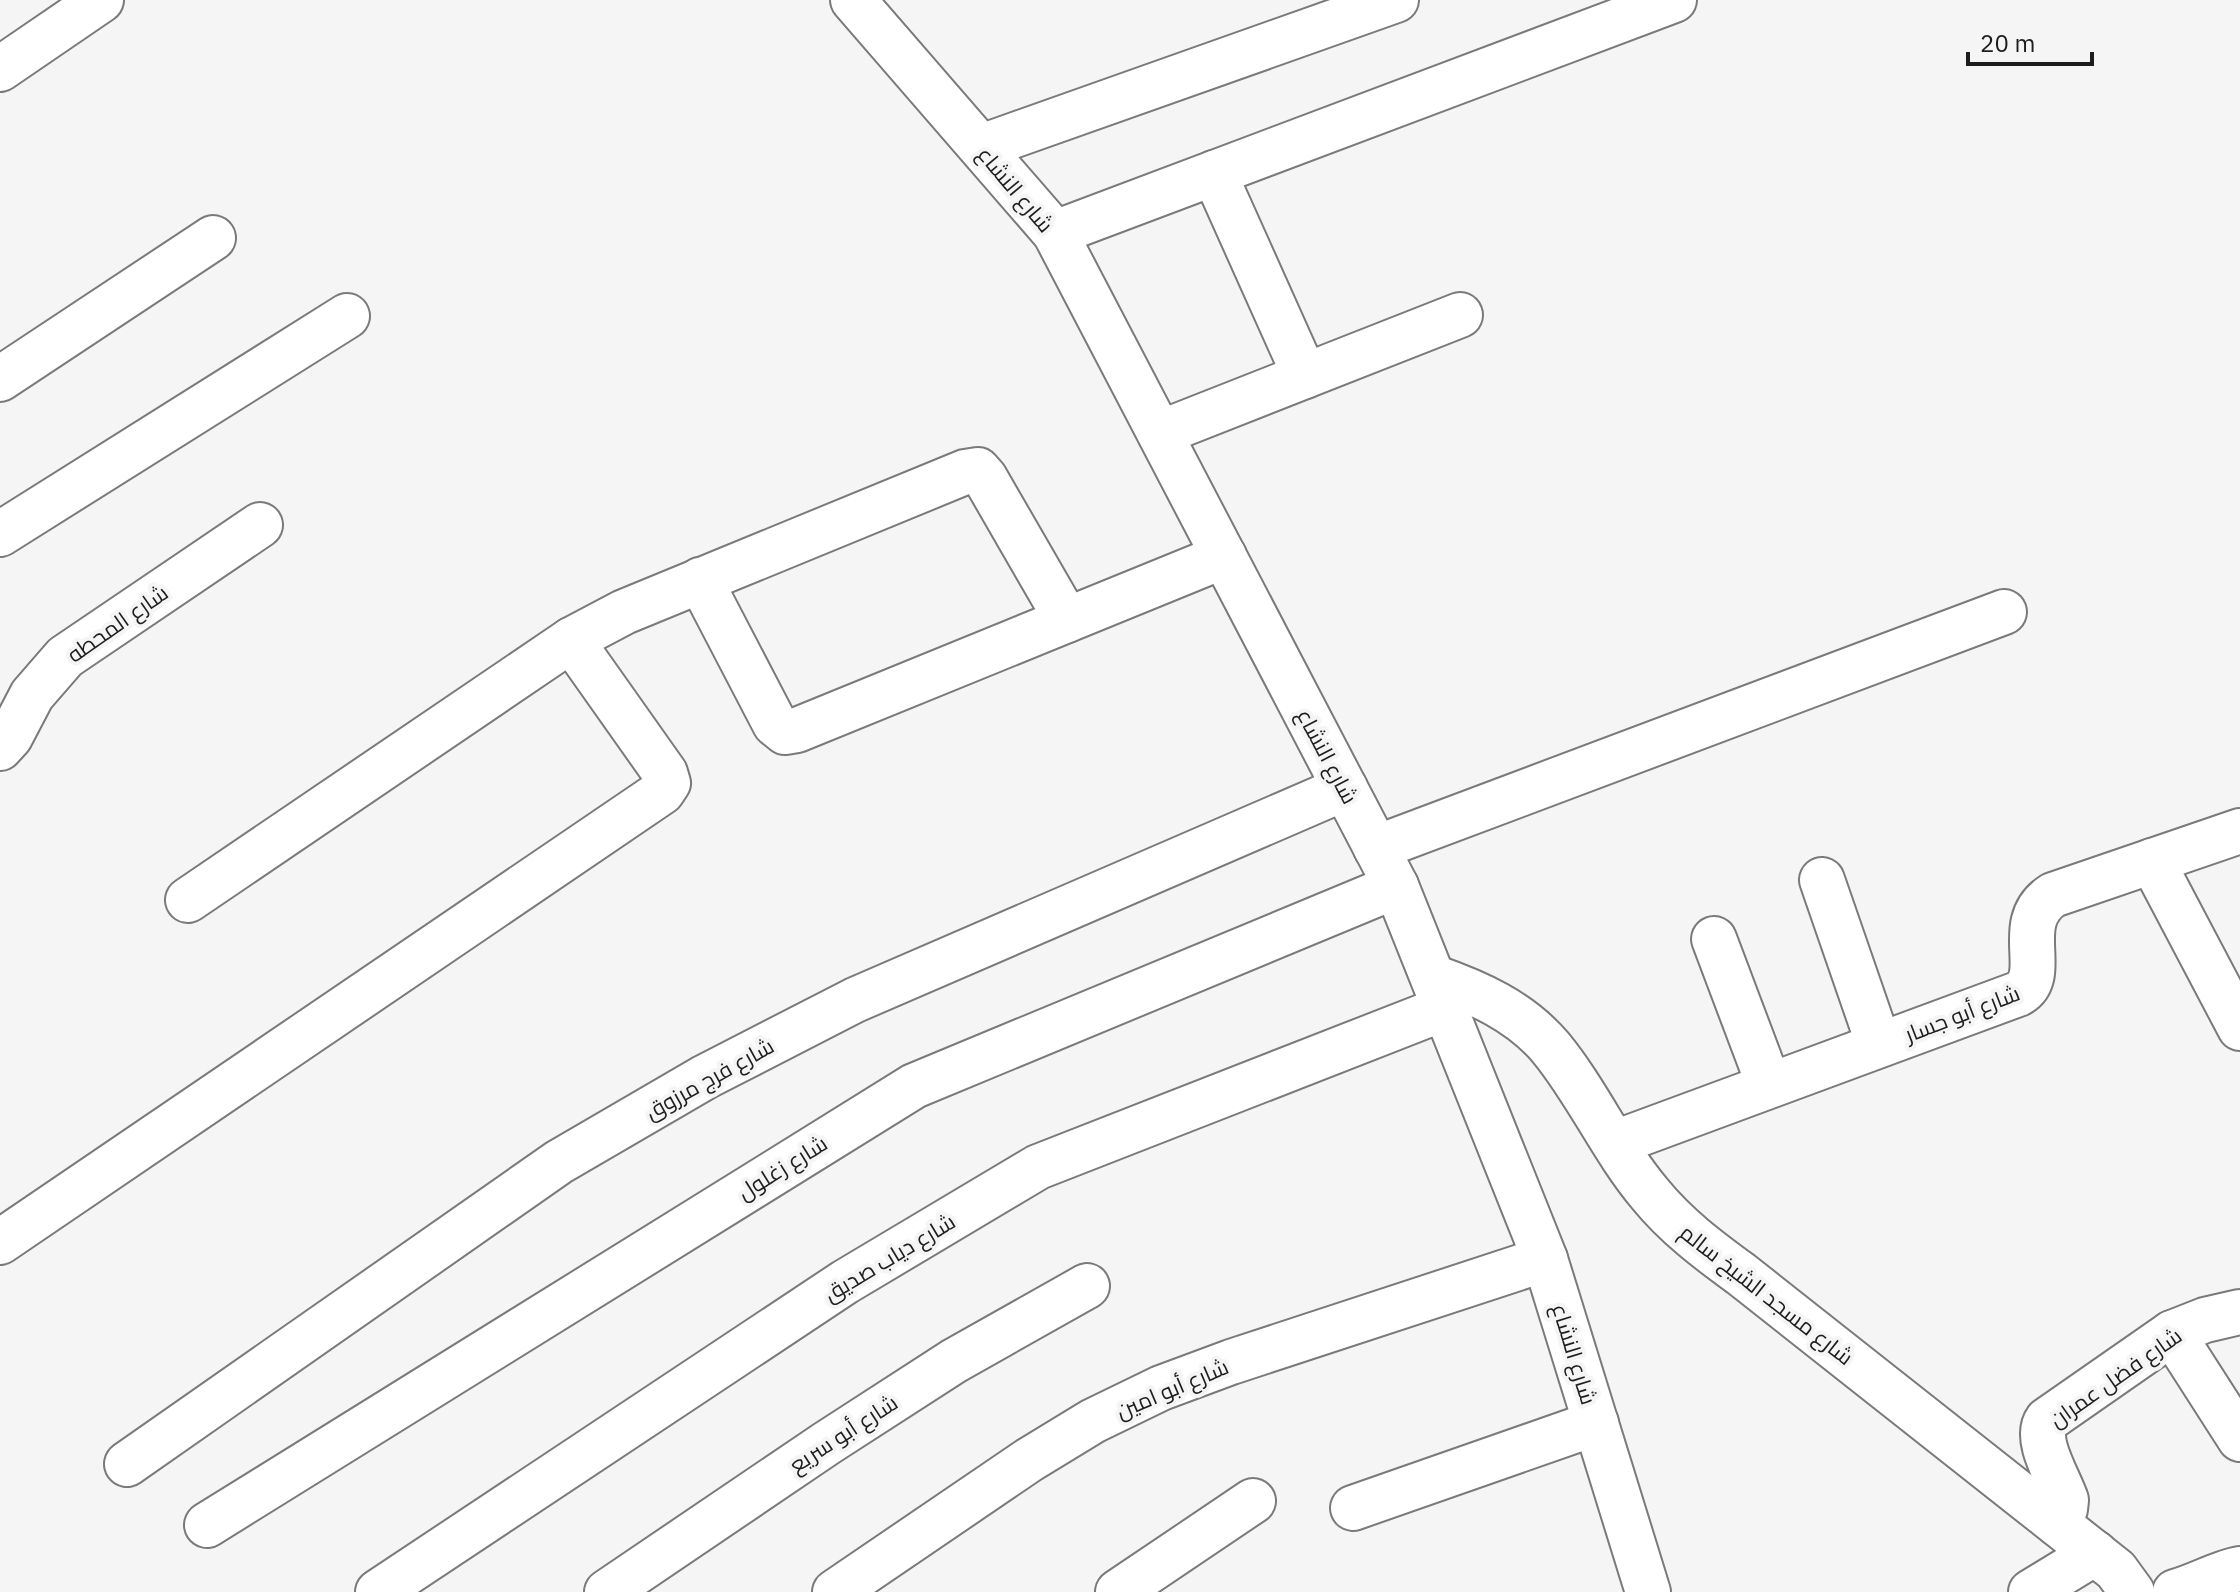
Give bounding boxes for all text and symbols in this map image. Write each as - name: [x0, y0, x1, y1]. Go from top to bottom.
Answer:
- scale bar: [1968, 16, 2092, 66]
- text: 20 m: [1980, 27, 2035, 59]
- street label: شارع النشاع: [971, 140, 1060, 239]
- street label: شارع المحطه: [61, 578, 174, 669]
- street label: شارع النشاع: [1290, 703, 1365, 809]
- street label: شارع أبو جسار: [1898, 978, 2024, 1050]
- street label: شارع فرج مرزوق: [639, 1031, 779, 1126]
- street label: شارع زغلول: [732, 1128, 833, 1207]
- street label: شارع دياب صديق: [818, 1206, 961, 1309]
- street label: شارع مسجد الشيخ سالم: [1673, 1217, 1860, 1372]
- street label: شارع النشاع: [1545, 1300, 1604, 1408]
- street label: شارع فضل عمران: [2043, 1321, 2188, 1434]
- street label: شارع أبو امين: [1111, 1351, 1233, 1426]
- street label: شارع أبو سريع: [783, 1387, 903, 1480]

